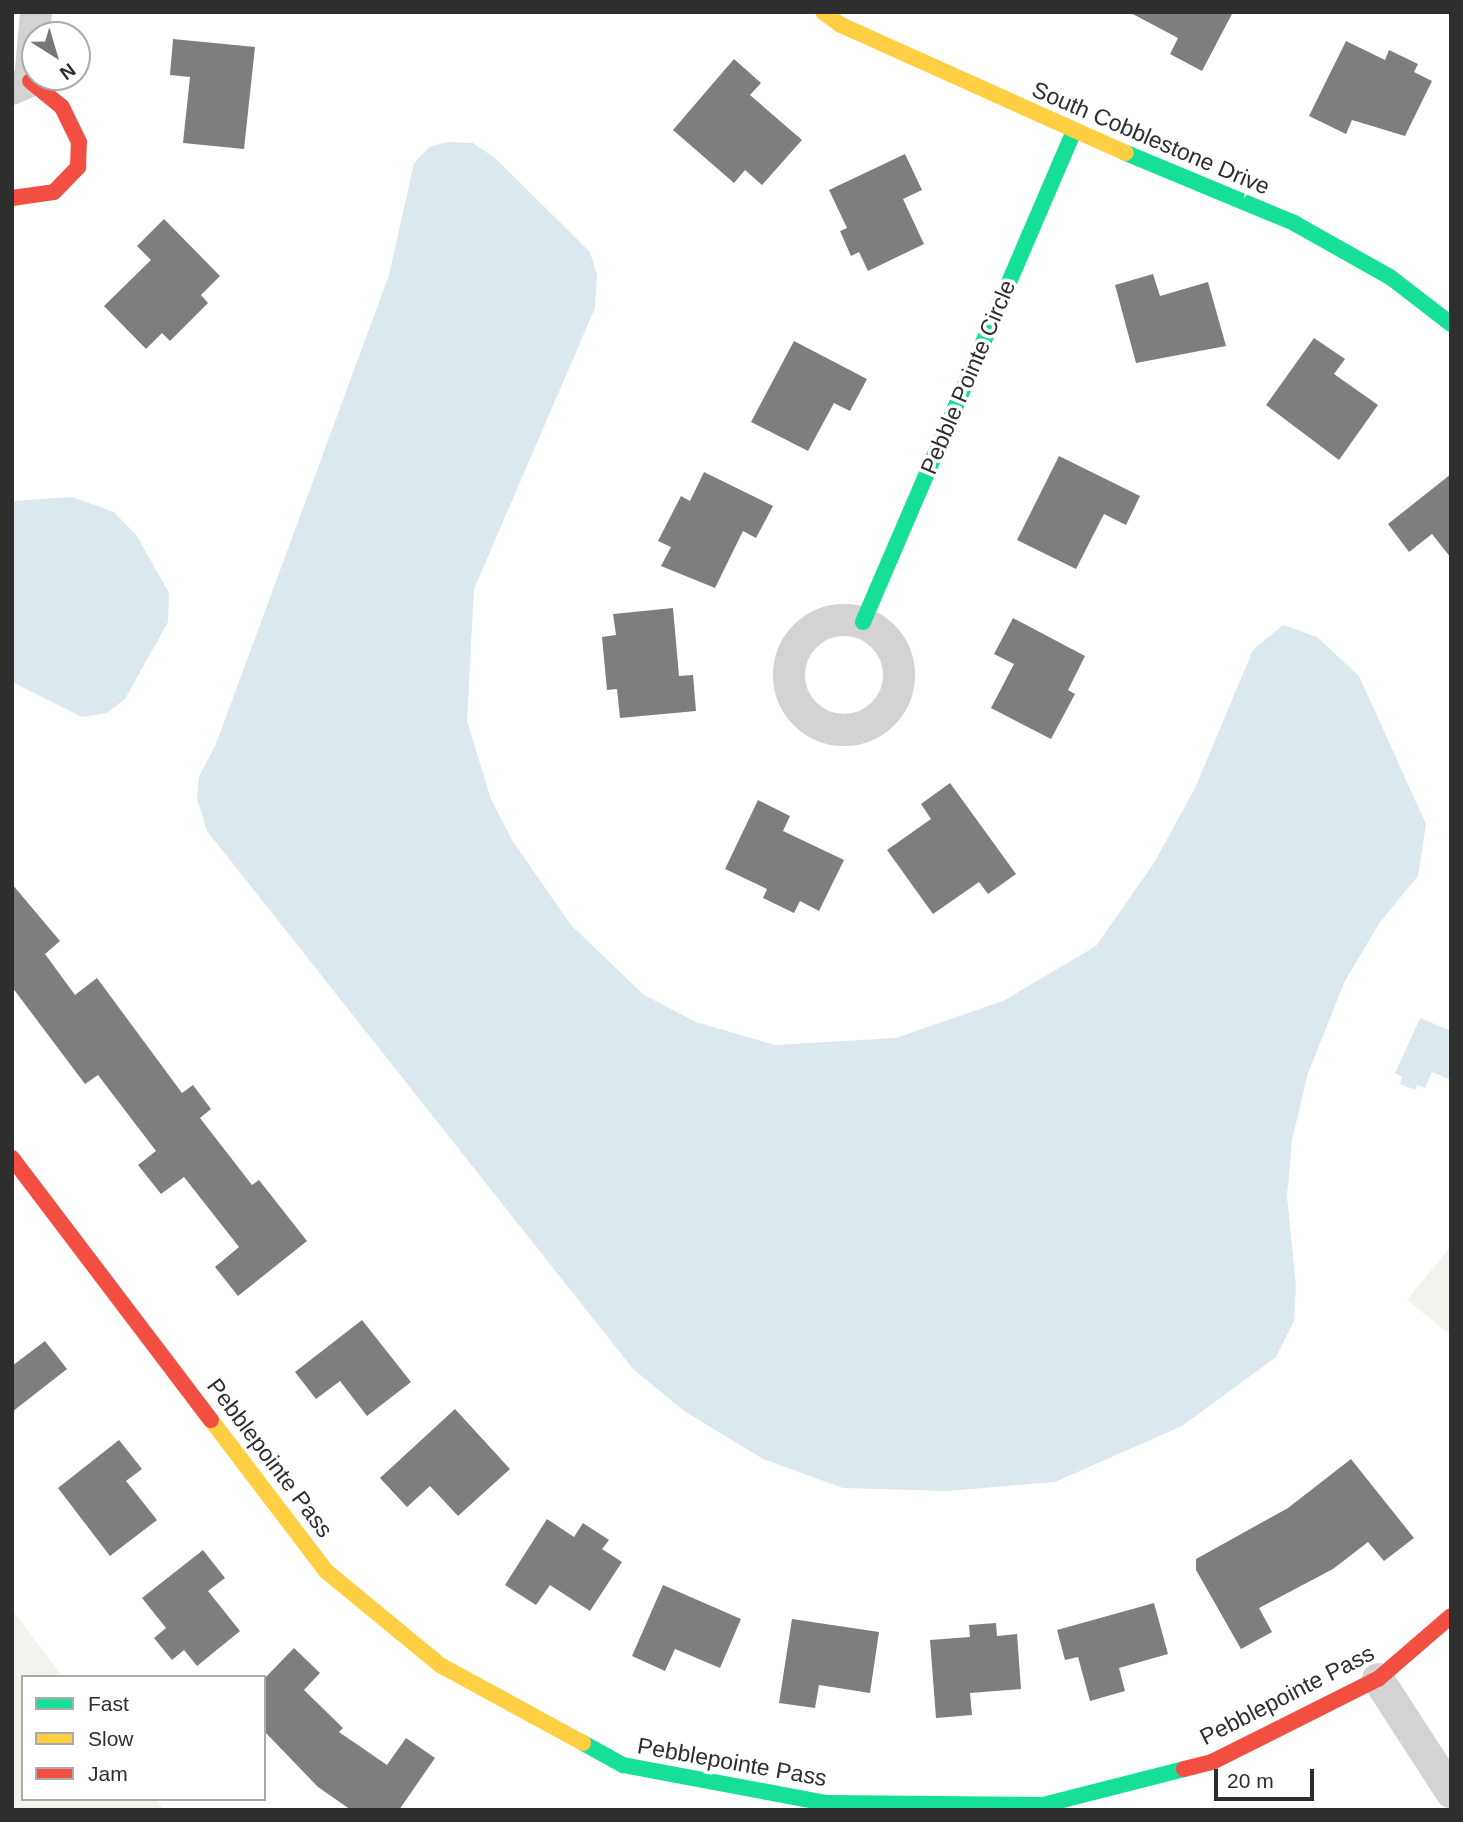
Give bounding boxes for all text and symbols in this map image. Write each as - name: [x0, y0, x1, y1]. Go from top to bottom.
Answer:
- north arrow: [21, 21, 91, 91]
- text: N: [56, 59, 80, 84]
- street label: South Cobblestone Drive: [1028, 75, 1274, 201]
- street label: Pebble Pointe Circle: [915, 276, 1021, 478]
- street label: Pebblepointe Pass: [201, 1373, 339, 1543]
- street label: Pebblepointe Pass: [1195, 1639, 1379, 1751]
- legend: [21, 1675, 266, 1801]
- text: Fast: [88, 1692, 129, 1715]
- text: Slow: [88, 1727, 134, 1750]
- street label: Pebblepointe Pass: [635, 1732, 829, 1792]
- scale bar: [1218, 1756, 1318, 1800]
- text: Jam: [88, 1762, 128, 1785]
- text: 20 m: [1227, 1769, 1274, 1792]

